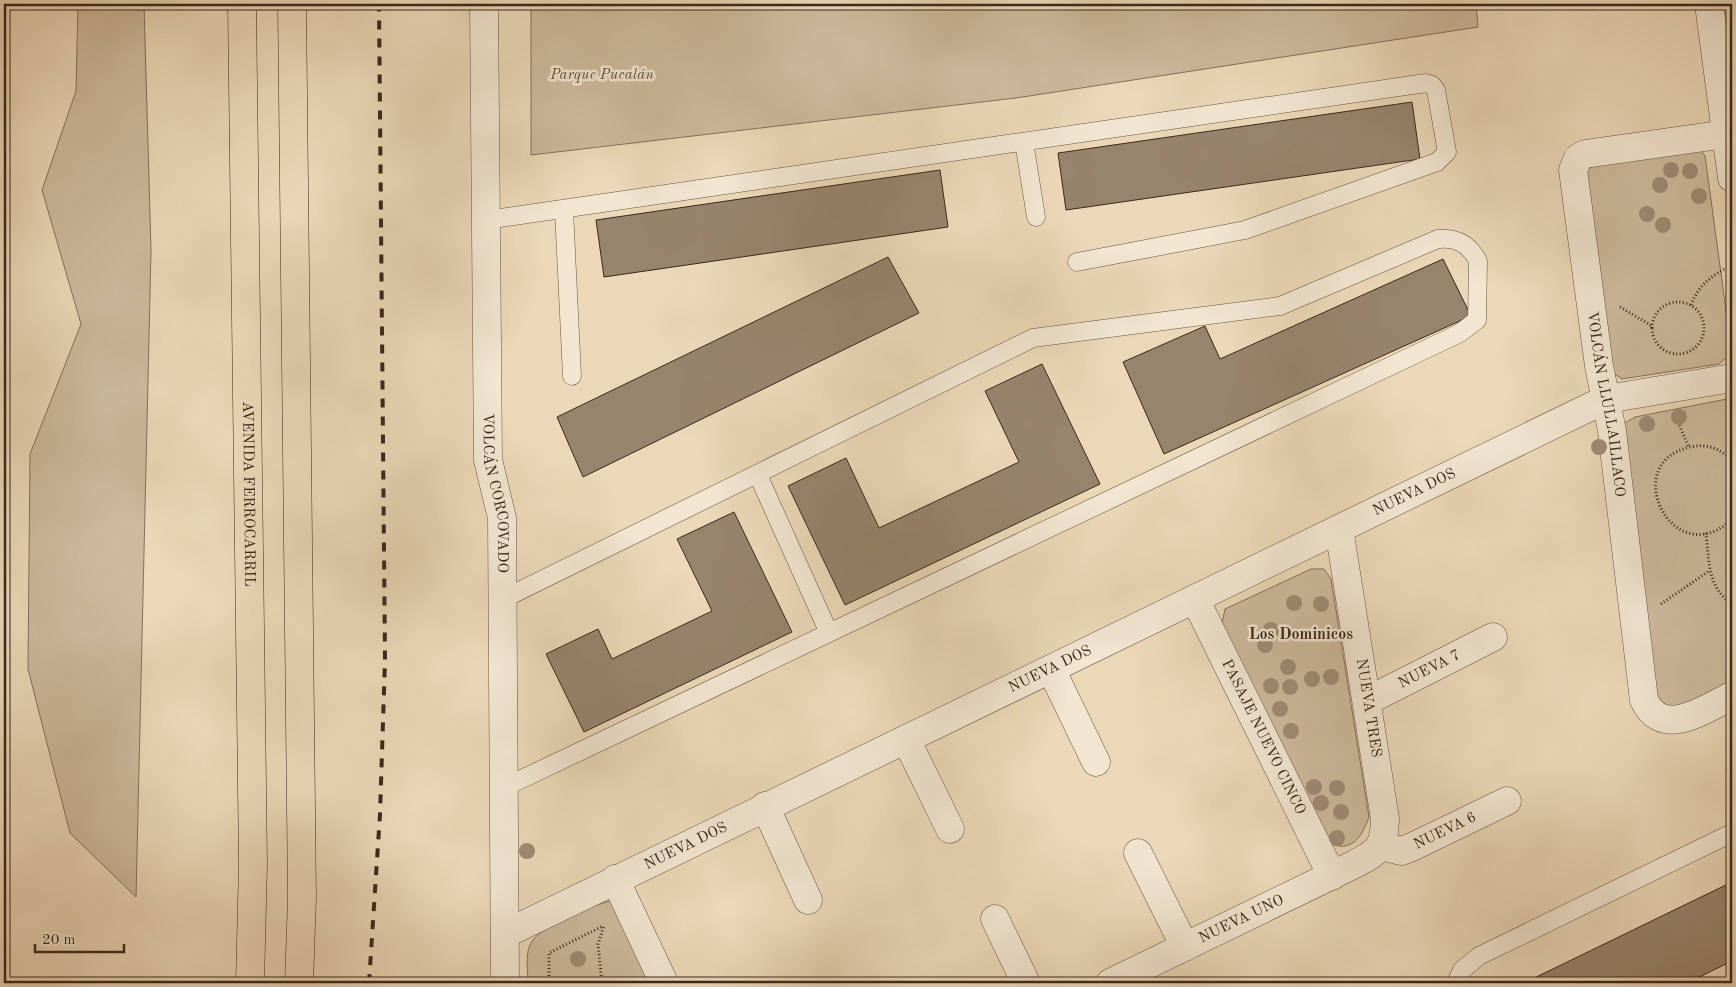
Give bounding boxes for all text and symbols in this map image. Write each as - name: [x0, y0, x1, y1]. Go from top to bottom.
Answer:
- park label: Parque Pucalán: [549, 68, 654, 83]
- street label: VOLCÁN LLULLAILLACO: [1584, 310, 1627, 498]
- street label: AVENIDA FERROCARRIL: [240, 401, 257, 587]
- street label: VOLCÁN CORCOVADO: [480, 413, 510, 573]
- street label: NUEVA DOS: [1371, 466, 1458, 519]
- district label: Los Dominicos: [1249, 627, 1353, 643]
- street label: NUEVA DOS: [1006, 643, 1094, 696]
- street label: NUEVA 7: [1396, 647, 1463, 691]
- street label: PASAJE NUEVO CINCO: [1219, 657, 1308, 817]
- street label: NUEVA TRES: [1353, 658, 1383, 758]
- street label: NUEVA 6: [1411, 810, 1479, 852]
- street label: NUEVA DOS: [642, 820, 730, 873]
- street label: NUEVA UNO: [1196, 892, 1286, 946]
- scale bar: [35, 922, 124, 954]
- text: 20 m: [42, 933, 76, 948]

